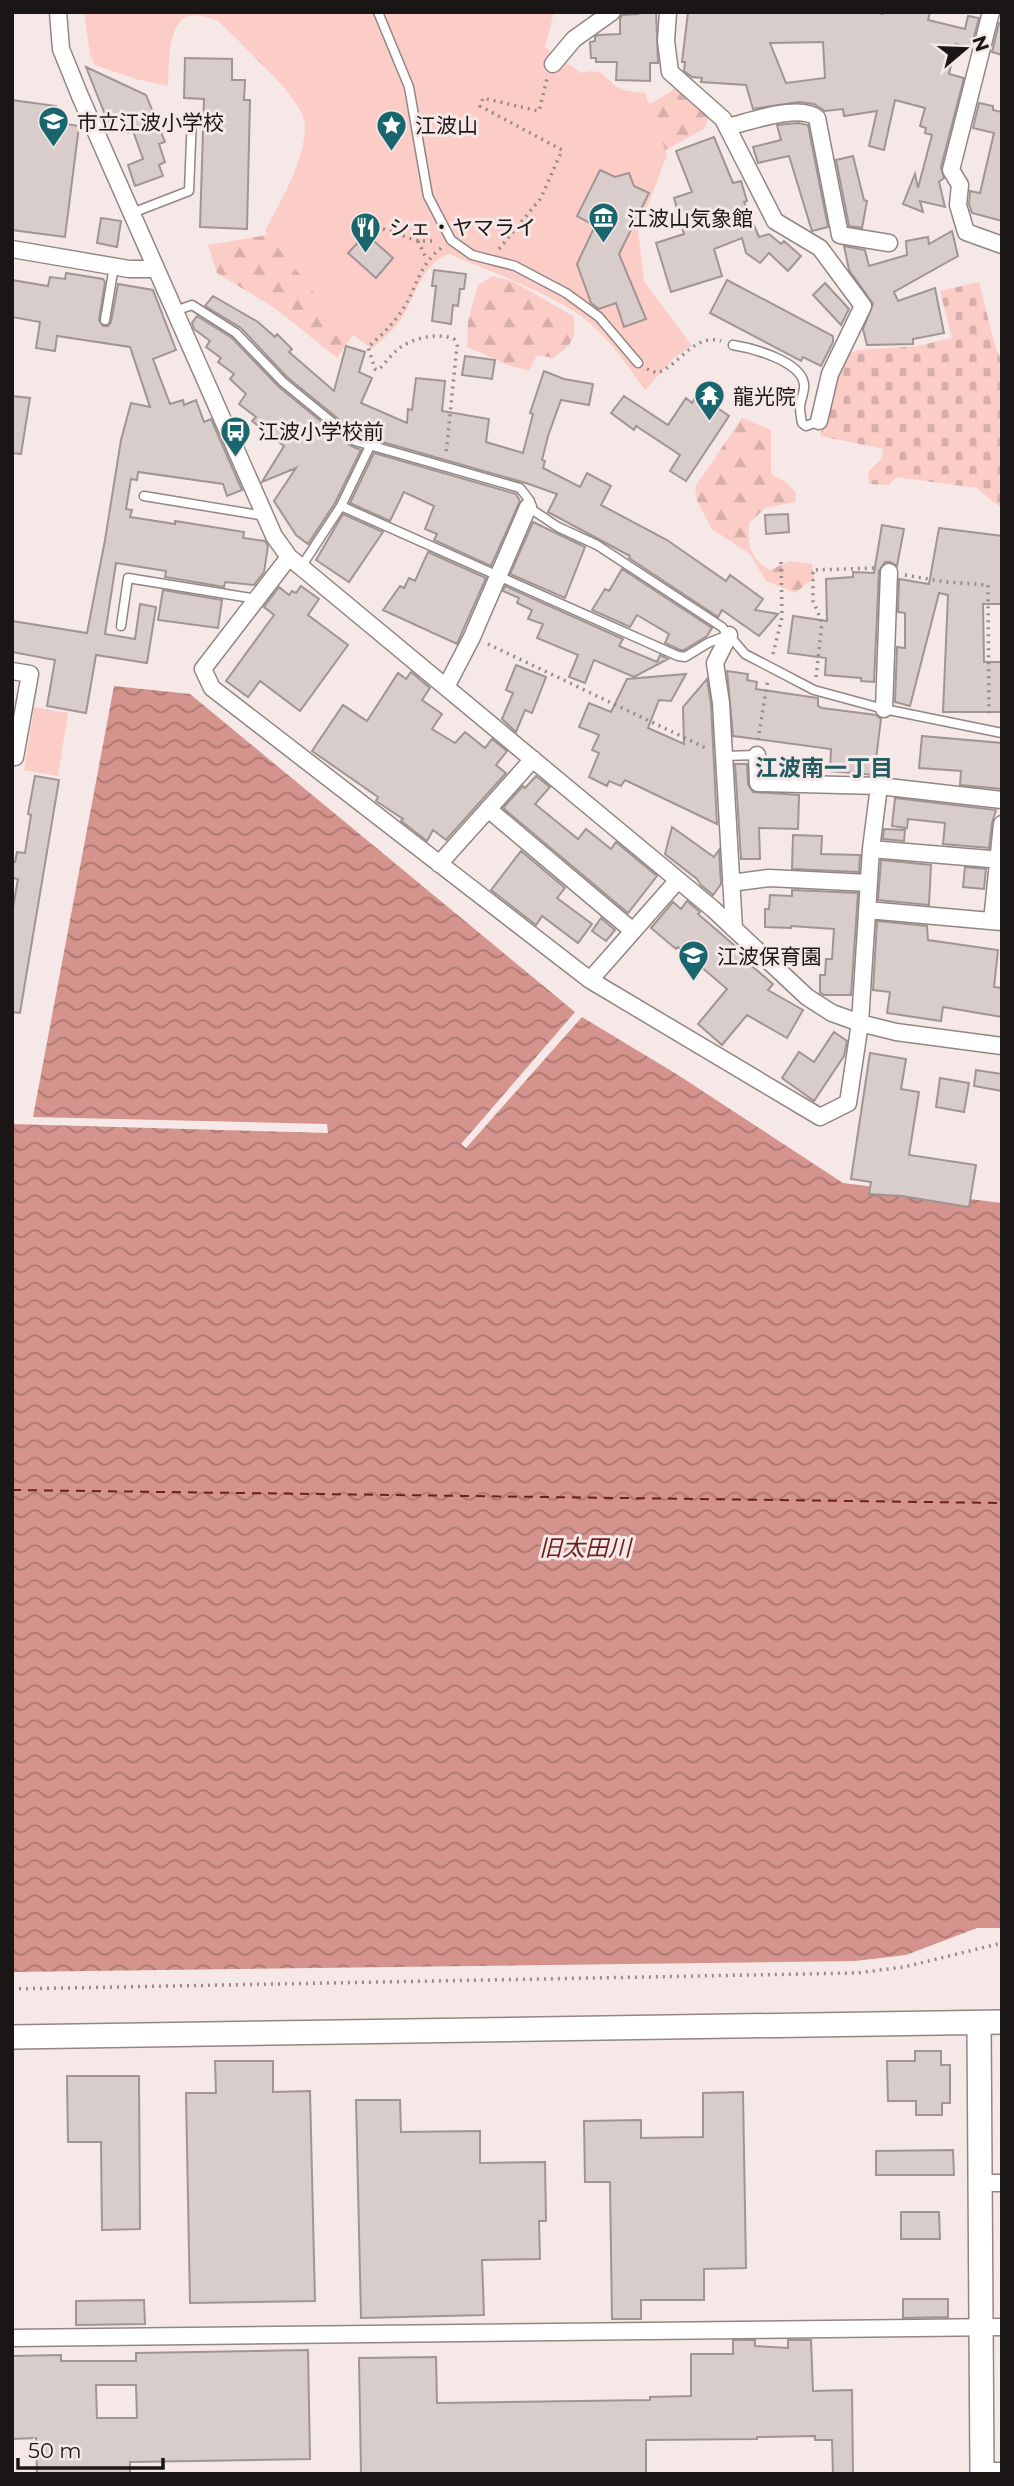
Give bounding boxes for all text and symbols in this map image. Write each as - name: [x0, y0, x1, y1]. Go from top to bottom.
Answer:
- north arrow: [930, 14, 1000, 84]
- text: N: [967, 33, 994, 55]
- school or university icon: 市立江波小学校: [37, 105, 71, 149]
- place icon: 江波山: [375, 108, 409, 152]
- place label: 市立江波小学校: [77, 110, 224, 135]
- place label: 江波山: [415, 113, 478, 138]
- museum icon: 江波山気象館: [587, 201, 621, 245]
- place label: 江波山気象館: [627, 206, 753, 231]
- restaurant icon: シェ・ヤマライ: [349, 210, 383, 254]
- place label: シェ・ヤマライ: [389, 215, 536, 240]
- temple icon: 龍光院: [693, 379, 727, 423]
- place label: 龍光院: [733, 384, 796, 409]
- bus stop icon: 江波小学校前: [218, 414, 252, 458]
- place label: 江波小学校前: [258, 419, 384, 444]
- district label: 江波南一丁目: [755, 754, 893, 782]
- school or university icon: 江波保育園: [677, 939, 711, 983]
- place label: 江波保育園: [717, 944, 822, 969]
- water label: 旧太田川: [539, 1534, 634, 1562]
- scale bar: [18, 2426, 163, 2470]
- text: 50 m: [28, 2438, 82, 2463]

